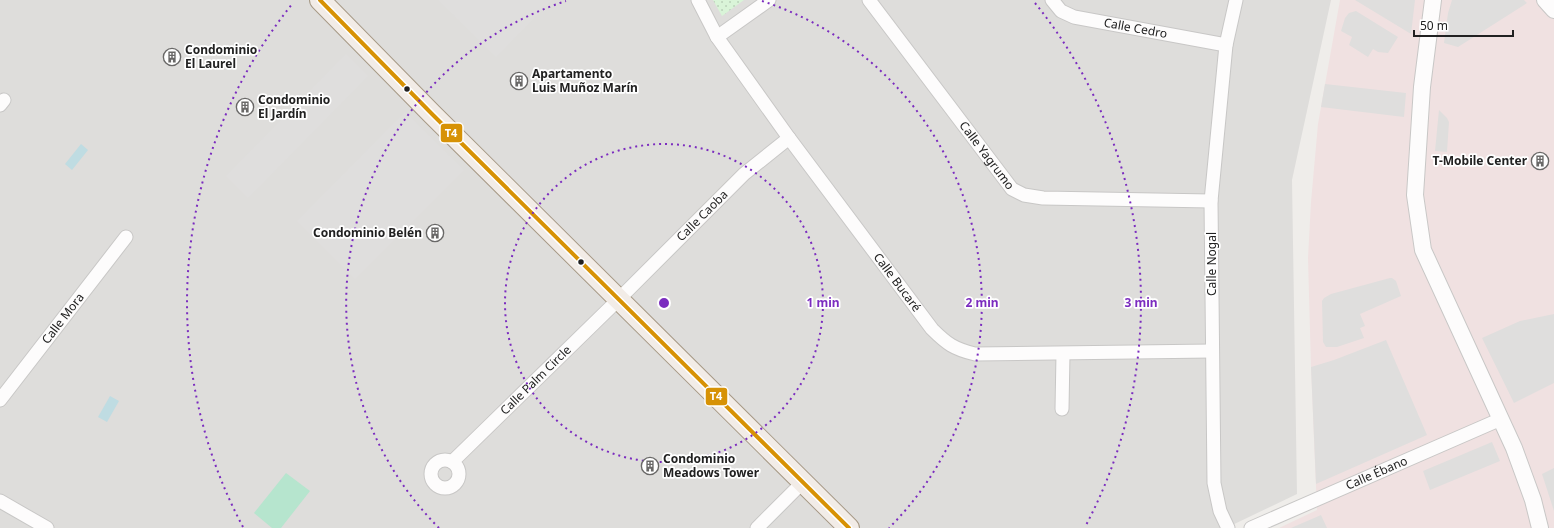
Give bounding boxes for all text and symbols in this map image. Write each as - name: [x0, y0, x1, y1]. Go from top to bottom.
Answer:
- scale bar: [1414, 12, 1513, 38]
- street label: Calle Cedro: [1102, 14, 1169, 42]
- text: 50 m: [1420, 17, 1448, 34]
- place label: Condominio El Laurel: [185, 41, 257, 72]
- building icon: Condominio El Laurel: [162, 47, 182, 67]
- place label: Apartamento Luis Muñoz Marín: [532, 65, 638, 96]
- building icon: Apartamento Luis Muñoz Marín: [509, 71, 529, 91]
- unlabelled marker: [402, 84, 412, 94]
- place label: Condominio El Jardín: [258, 91, 330, 122]
- building icon: Condominio El Jardín: [235, 97, 255, 117]
- street label: Calle Yagrumo: [956, 118, 1018, 193]
- line badge: T4: [440, 123, 463, 143]
- text: T4: [445, 125, 458, 140]
- building icon: T-Mobile Center: [1530, 151, 1550, 171]
- place label: T-Mobile Center: [1432, 152, 1528, 169]
- street label: Calle Caoba: [672, 186, 731, 245]
- building icon: Condominio Belén: [425, 223, 445, 243]
- place label: Condominio Belén: [313, 224, 422, 241]
- street label: Calle Nogal: [1203, 232, 1220, 296]
- street label: Calle Bucaré: [870, 249, 925, 315]
- unlabelled marker: [576, 257, 586, 267]
- street label: Calle Mora: [38, 289, 88, 347]
- text: 1 min: [806, 294, 840, 311]
- text: 2 min: [965, 294, 999, 311]
- text: 3 min: [1124, 294, 1158, 311]
- centre of rings: [657, 296, 671, 310]
- street label: Calle Palm Circle: [496, 341, 575, 418]
- line badge: T4: [705, 387, 728, 406]
- text: T4: [710, 388, 723, 403]
- place label: Condominio Meadows Tower: [663, 450, 760, 481]
- street label: Calle Ébano: [1343, 452, 1410, 494]
- building icon: Condominio Meadows Tower: [640, 456, 660, 476]

